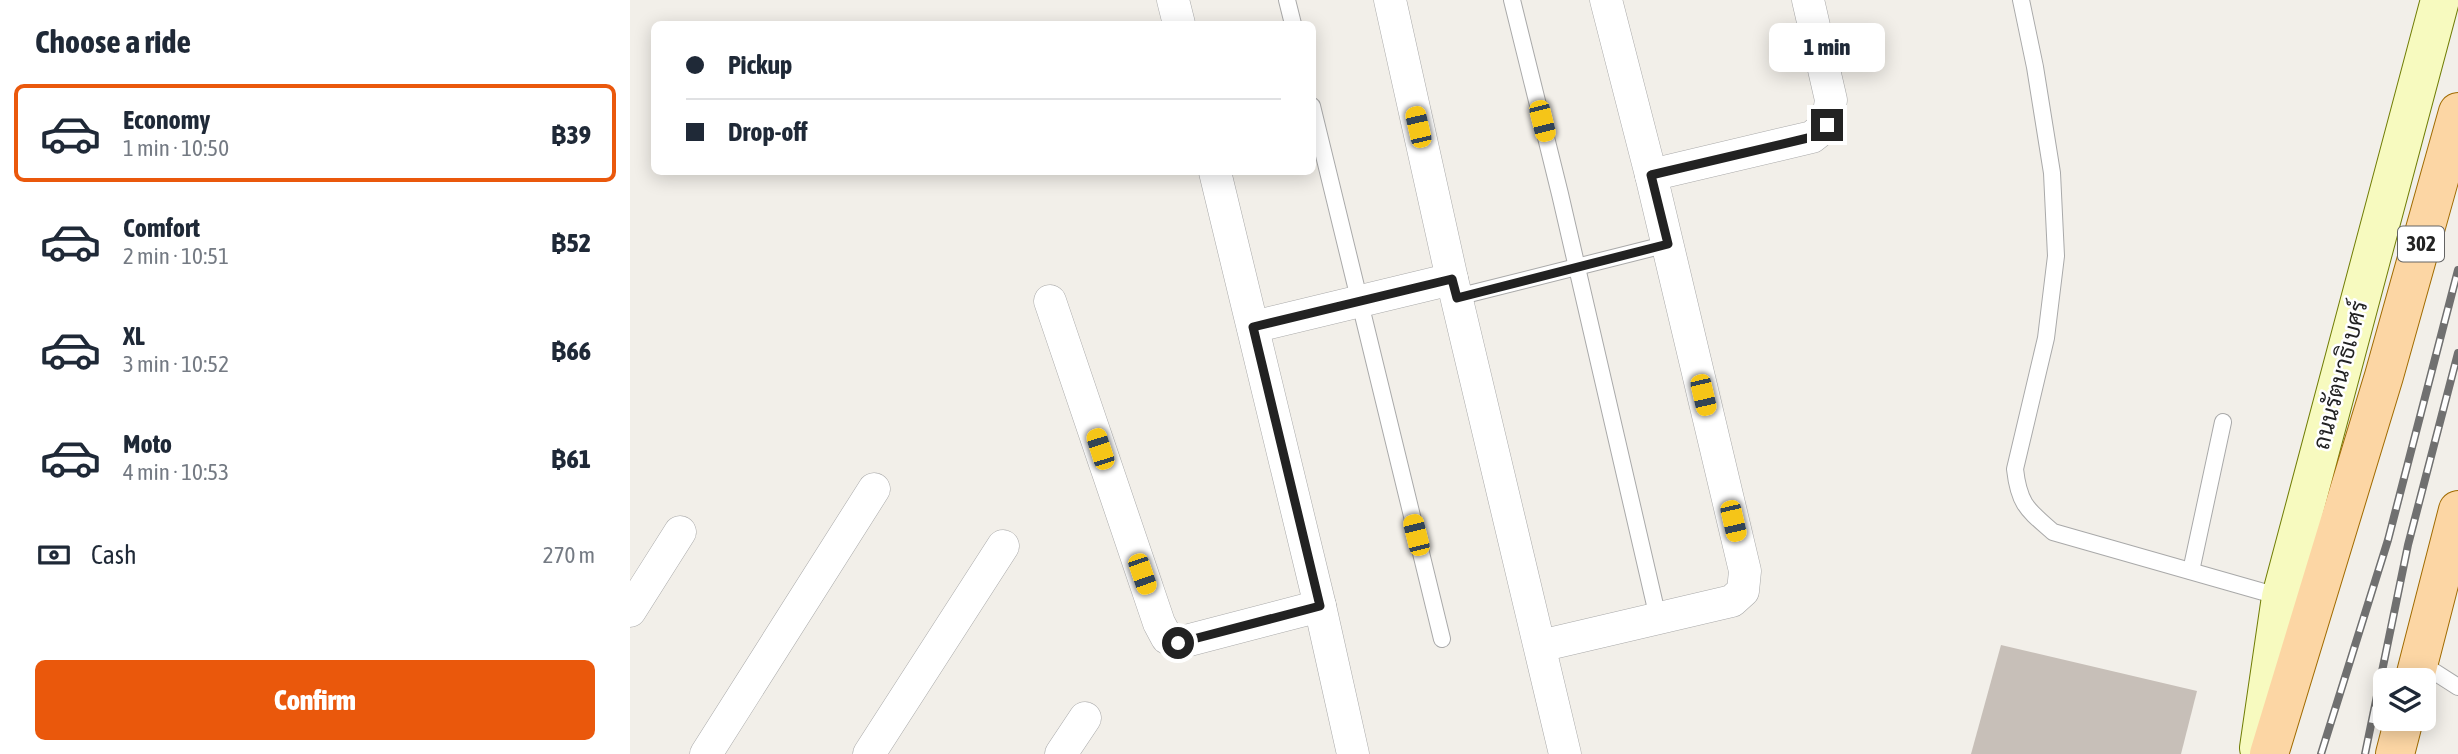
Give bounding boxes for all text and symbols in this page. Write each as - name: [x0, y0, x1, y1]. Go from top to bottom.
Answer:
- text: Choose a ride: [35, 23, 191, 60]
- callout: 1 min: [1769, 24, 1885, 72]
- text: 1 min: [1804, 34, 1850, 60]
- text: Pickup: [728, 50, 792, 80]
- car: [1527, 98, 1558, 144]
- icon: car: [39, 102, 102, 165]
- car: [1404, 104, 1433, 150]
- text: Economy: [123, 105, 210, 135]
- route end: [1811, 109, 1843, 141]
- text: Drop-off: [728, 117, 808, 147]
- text: ฿39: [551, 120, 591, 150]
- text: 1 min · 10:50: [123, 135, 229, 161]
- icon: car: [39, 210, 102, 273]
- text: Comfort: [123, 213, 200, 243]
- road number: 302: [2398, 226, 2444, 262]
- text: ฿52: [551, 228, 591, 258]
- text: 2 min · 10:51: [123, 243, 229, 269]
- street label: ถนนรัตนาธิเบศร์: [2305, 297, 2372, 452]
- icon: car: [39, 318, 102, 381]
- text: XL: [123, 321, 145, 351]
- text: ฿66: [551, 336, 591, 366]
- text: 3 min · 10:52: [123, 351, 229, 377]
- car: [1689, 372, 1718, 418]
- icon: car: [39, 426, 102, 489]
- car: [1084, 426, 1117, 472]
- text: Moto: [123, 429, 172, 459]
- text: ฿61: [551, 444, 591, 474]
- text: 4 min · 10:53: [123, 459, 229, 485]
- car: [1719, 498, 1748, 544]
- car: [1401, 512, 1432, 558]
- icon: cash: [35, 536, 73, 574]
- text: Cash: [91, 540, 137, 570]
- text: 270 m: [543, 542, 595, 568]
- car: [1126, 551, 1159, 597]
- route start: [1162, 627, 1194, 659]
- button: Confirm: [35, 660, 595, 740]
- map controls: [2373, 668, 2436, 731]
- button: layers: [2373, 668, 2436, 731]

